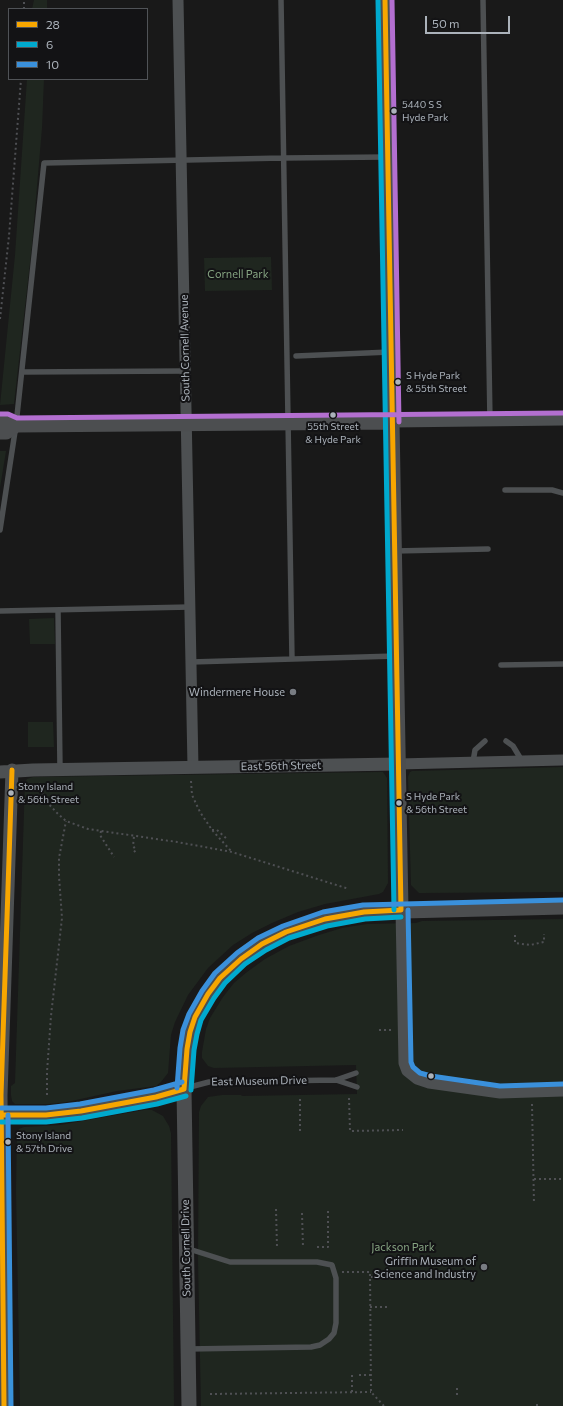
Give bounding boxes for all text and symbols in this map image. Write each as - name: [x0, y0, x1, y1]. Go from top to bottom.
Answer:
- legend: [8, 8, 148, 80]
- scale bar: [427, 8, 512, 34]
- text: 50 m: [432, 16, 460, 30]
- text: 28: [46, 17, 60, 31]
- text: 6: [46, 37, 53, 51]
- text: 10: [46, 57, 59, 71]
- place label: 5440 S S Hyde Park: [402, 99, 448, 122]
- marker: 5440 S S Hyde Park: [389, 106, 399, 116]
- park label: Cornell Park: [207, 267, 269, 281]
- street label: South Cornell Avenue: [177, 294, 193, 402]
- place label: S Hyde Park & 55th Street: [406, 370, 467, 394]
- marker: S Hyde Park & 55th Street: [393, 377, 403, 387]
- marker: 55th Street & Hyde Park: [328, 410, 338, 420]
- place label: 55th Street & Hyde Park: [305, 421, 361, 444]
- place label: Windermere House: [189, 685, 285, 699]
- marker: Windermere House: [288, 687, 298, 697]
- street label: East 56th Street: [240, 759, 322, 773]
- place label: Stony Island & 56th Street: [18, 781, 79, 804]
- marker: Stony Island & 56th Street: [6, 788, 16, 798]
- place label: S Hyde Park & 56th Street: [406, 791, 467, 814]
- marker: S Hyde Park & 56th Street: [394, 798, 404, 808]
- unlabelled marker: [426, 1071, 436, 1081]
- street label: East Museum Drive: [211, 1074, 307, 1088]
- place label: Stony Island & 57th Drive: [16, 1130, 72, 1154]
- marker: Stony Island & 57th Drive: [3, 1137, 13, 1147]
- street label: South Cornell Drive: [179, 1199, 193, 1297]
- park label: Jackson Park: [371, 1240, 435, 1254]
- place label: Griffin Museum of Science and Industry: [374, 1254, 476, 1280]
- marker: Griffin Museum of Science and Industry: [479, 1262, 489, 1272]

